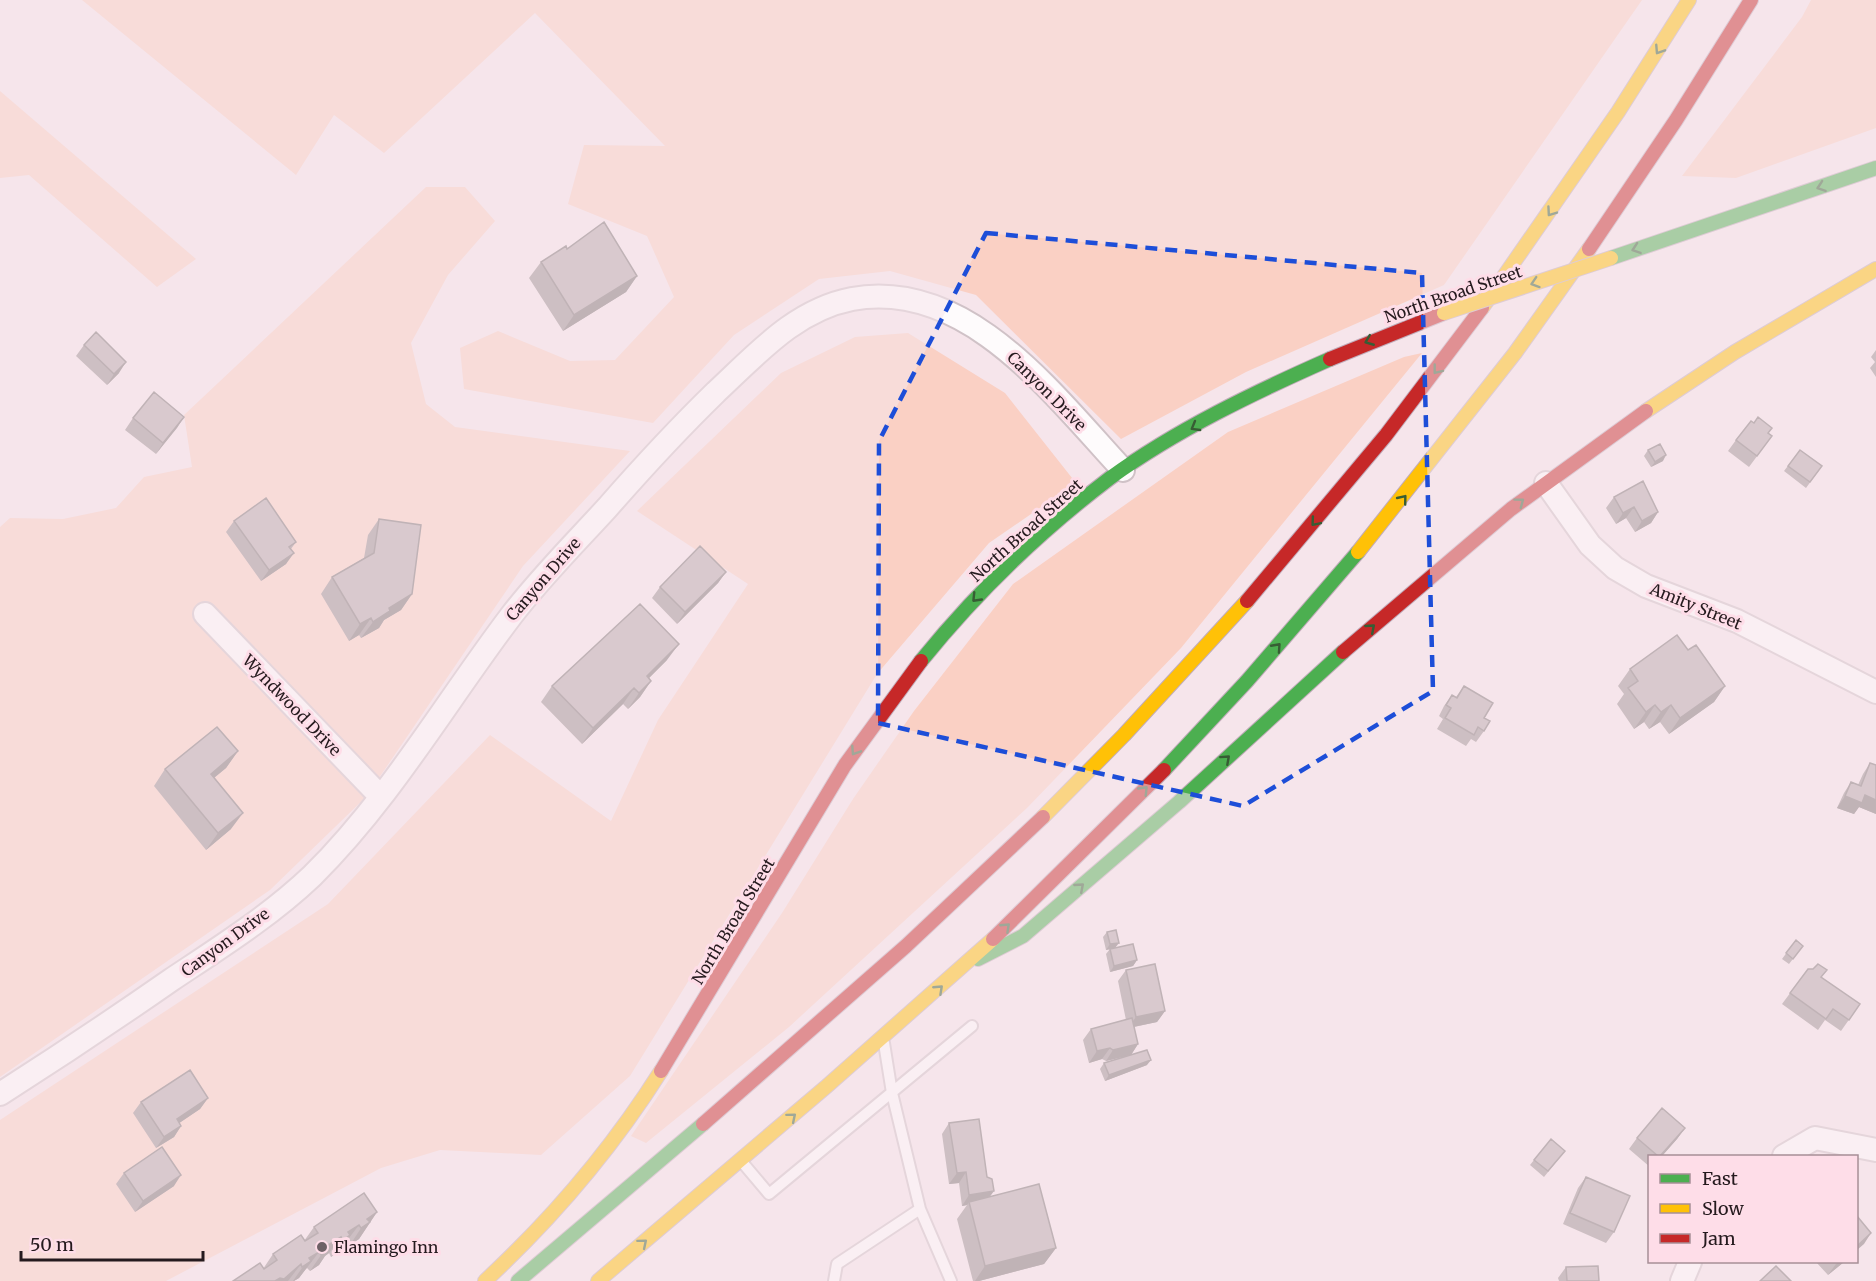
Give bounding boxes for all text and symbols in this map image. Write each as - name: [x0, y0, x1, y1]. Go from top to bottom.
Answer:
- one-way arrow: [1654, 44, 1666, 54]
- one-way arrow: [1816, 179, 1827, 192]
- one-way arrow: [1547, 206, 1558, 217]
- one-way arrow: [1631, 242, 1642, 255]
- street label: North Broad Street: [1382, 261, 1525, 327]
- one-way arrow: [1530, 276, 1541, 288]
- one-way arrow: [1365, 334, 1376, 346]
- street label: Canyon Drive: [1003, 347, 1091, 435]
- one-way arrow: [1433, 364, 1444, 375]
- one-way arrow: [1190, 420, 1201, 431]
- street label: North Broad Street: [966, 474, 1087, 586]
- one-way arrow: [1396, 494, 1407, 505]
- one-way arrow: [1514, 499, 1525, 510]
- one-way arrow: [1311, 515, 1322, 526]
- street label: Canyon Drive: [501, 533, 585, 625]
- street label: Amity Street: [1646, 578, 1746, 634]
- one-way arrow: [972, 591, 983, 602]
- one-way arrow: [1364, 624, 1375, 635]
- one-way arrow: [1270, 643, 1281, 654]
- street label: Wyndwood Drive: [238, 649, 345, 760]
- one-way arrow: [851, 744, 862, 755]
- one-way arrow: [1220, 755, 1230, 766]
- one-way arrow: [1137, 786, 1148, 796]
- street label: North Broad Street: [687, 853, 779, 988]
- one-way arrow: [1073, 884, 1084, 895]
- street label: Canyon Drive: [177, 903, 273, 981]
- one-way arrow: [999, 923, 1009, 934]
- one-way arrow: [932, 985, 943, 996]
- one-way arrow: [785, 1114, 796, 1125]
- legend: [1648, 1155, 1858, 1263]
- text: Fast: [1702, 1167, 1738, 1190]
- text: Slow: [1702, 1197, 1745, 1220]
- scale bar: [21, 1224, 202, 1262]
- text: Jam: [1701, 1227, 1736, 1250]
- text: 50 m: [30, 1233, 74, 1256]
- place label: Flamingo Inn: [334, 1237, 439, 1257]
- one-way arrow: [636, 1239, 647, 1250]
- marker: Flamingo Inn: [315, 1240, 329, 1254]

